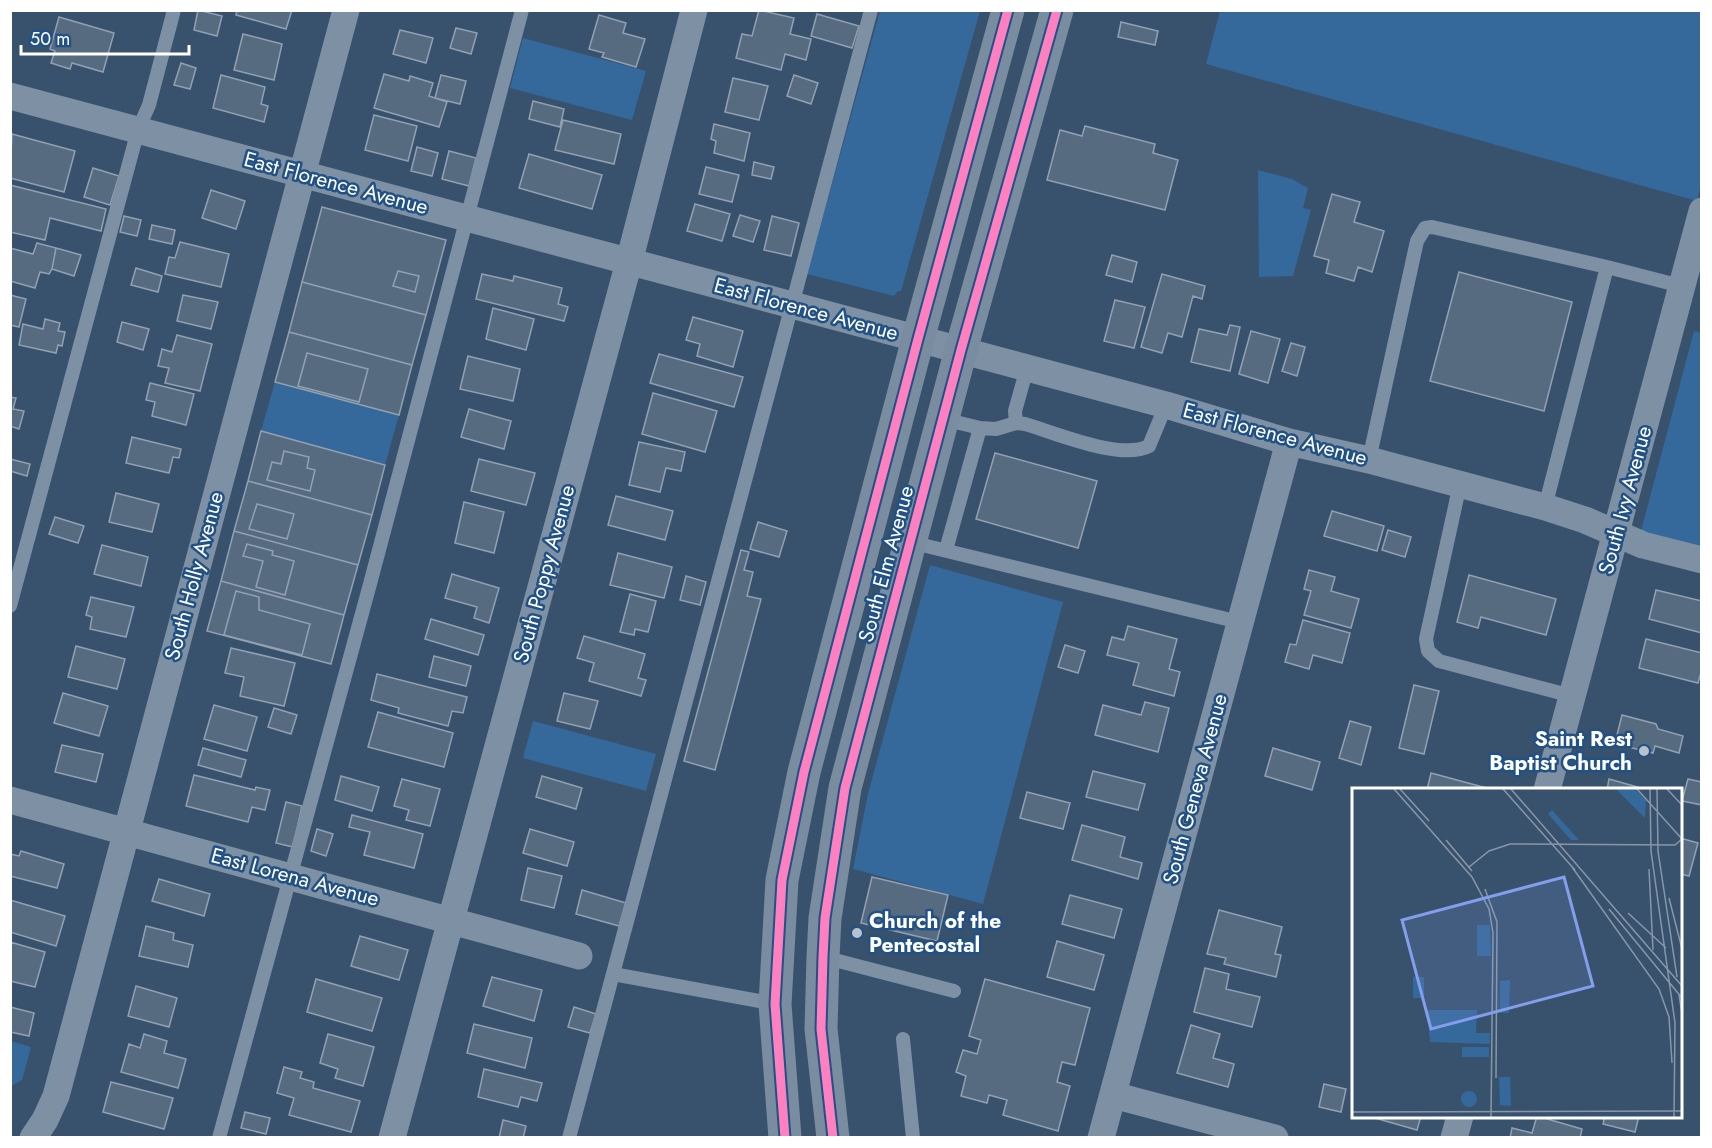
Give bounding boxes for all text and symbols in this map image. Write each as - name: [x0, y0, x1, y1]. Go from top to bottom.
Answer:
- scale bar: [21, 18, 189, 56]
- text: 50 m: [30, 26, 70, 52]
- street label: East Florence Avenue: [241, 144, 432, 222]
- street label: East Florence Avenue: [711, 270, 902, 348]
- street label: East Florence Avenue: [1180, 395, 1371, 473]
- street label: South Ivy Avenue: [1591, 422, 1659, 577]
- street label: South Poppy Avenue: [506, 481, 582, 666]
- street label: South Elm Avenue: [851, 482, 921, 646]
- street label: South Holly Avenue: [157, 488, 231, 664]
- street label: South Geneva Avenue: [1155, 690, 1235, 888]
- place label: Saint Rest Baptist Church: [1489, 724, 1632, 778]
- marker: Saint Rest Baptist Church: [1637, 744, 1651, 758]
- inset map: [1352, 788, 1682, 1118]
- street label: East Lorena Avenue: [208, 840, 383, 914]
- place label: Church of the Pentecostal: [869, 906, 1001, 960]
- marker: Church of the Pentecostal: [850, 926, 864, 940]

